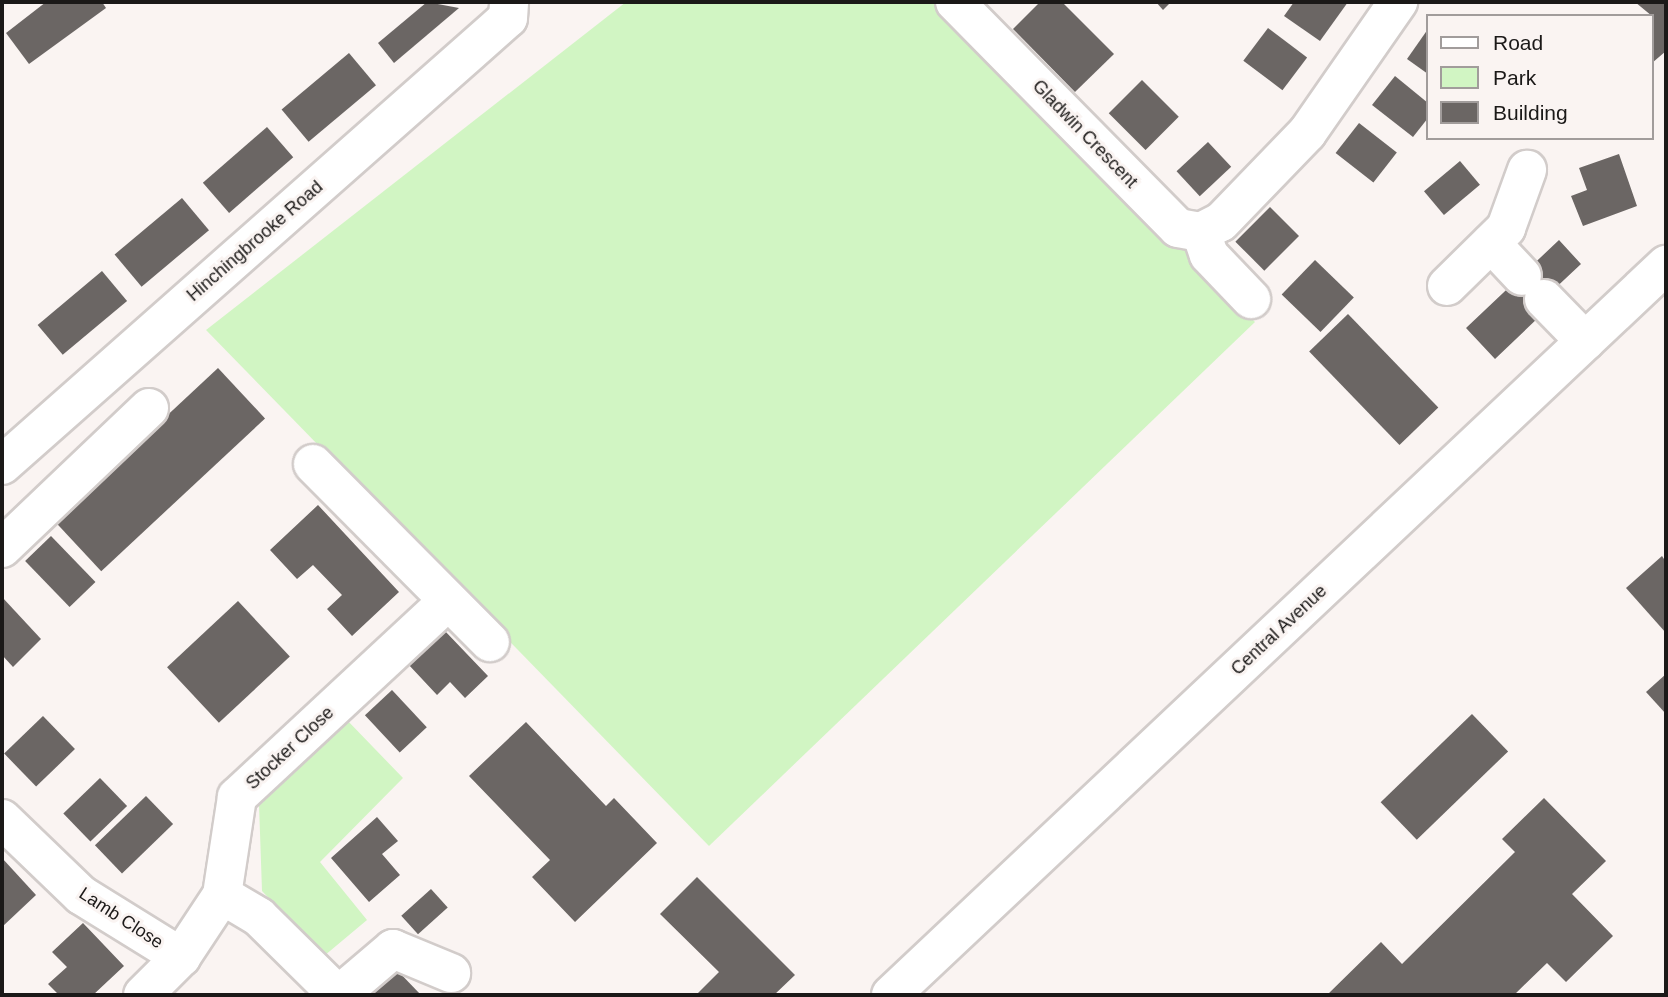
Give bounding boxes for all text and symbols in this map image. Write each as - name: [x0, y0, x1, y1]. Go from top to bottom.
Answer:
- legend: [1426, 14, 1654, 140]
- text: Road: [1493, 31, 1543, 54]
- text: Park: [1493, 66, 1536, 89]
- street label: Gladwin Crescent: [1028, 75, 1142, 193]
- text: Building: [1493, 101, 1568, 124]
- street label: Hinchingbrooke Road: [183, 176, 327, 306]
- street label: Central Avenue: [1226, 580, 1332, 680]
- street label: Stocker Close: [242, 702, 338, 794]
- street label: Lamb Close: [75, 883, 167, 953]

